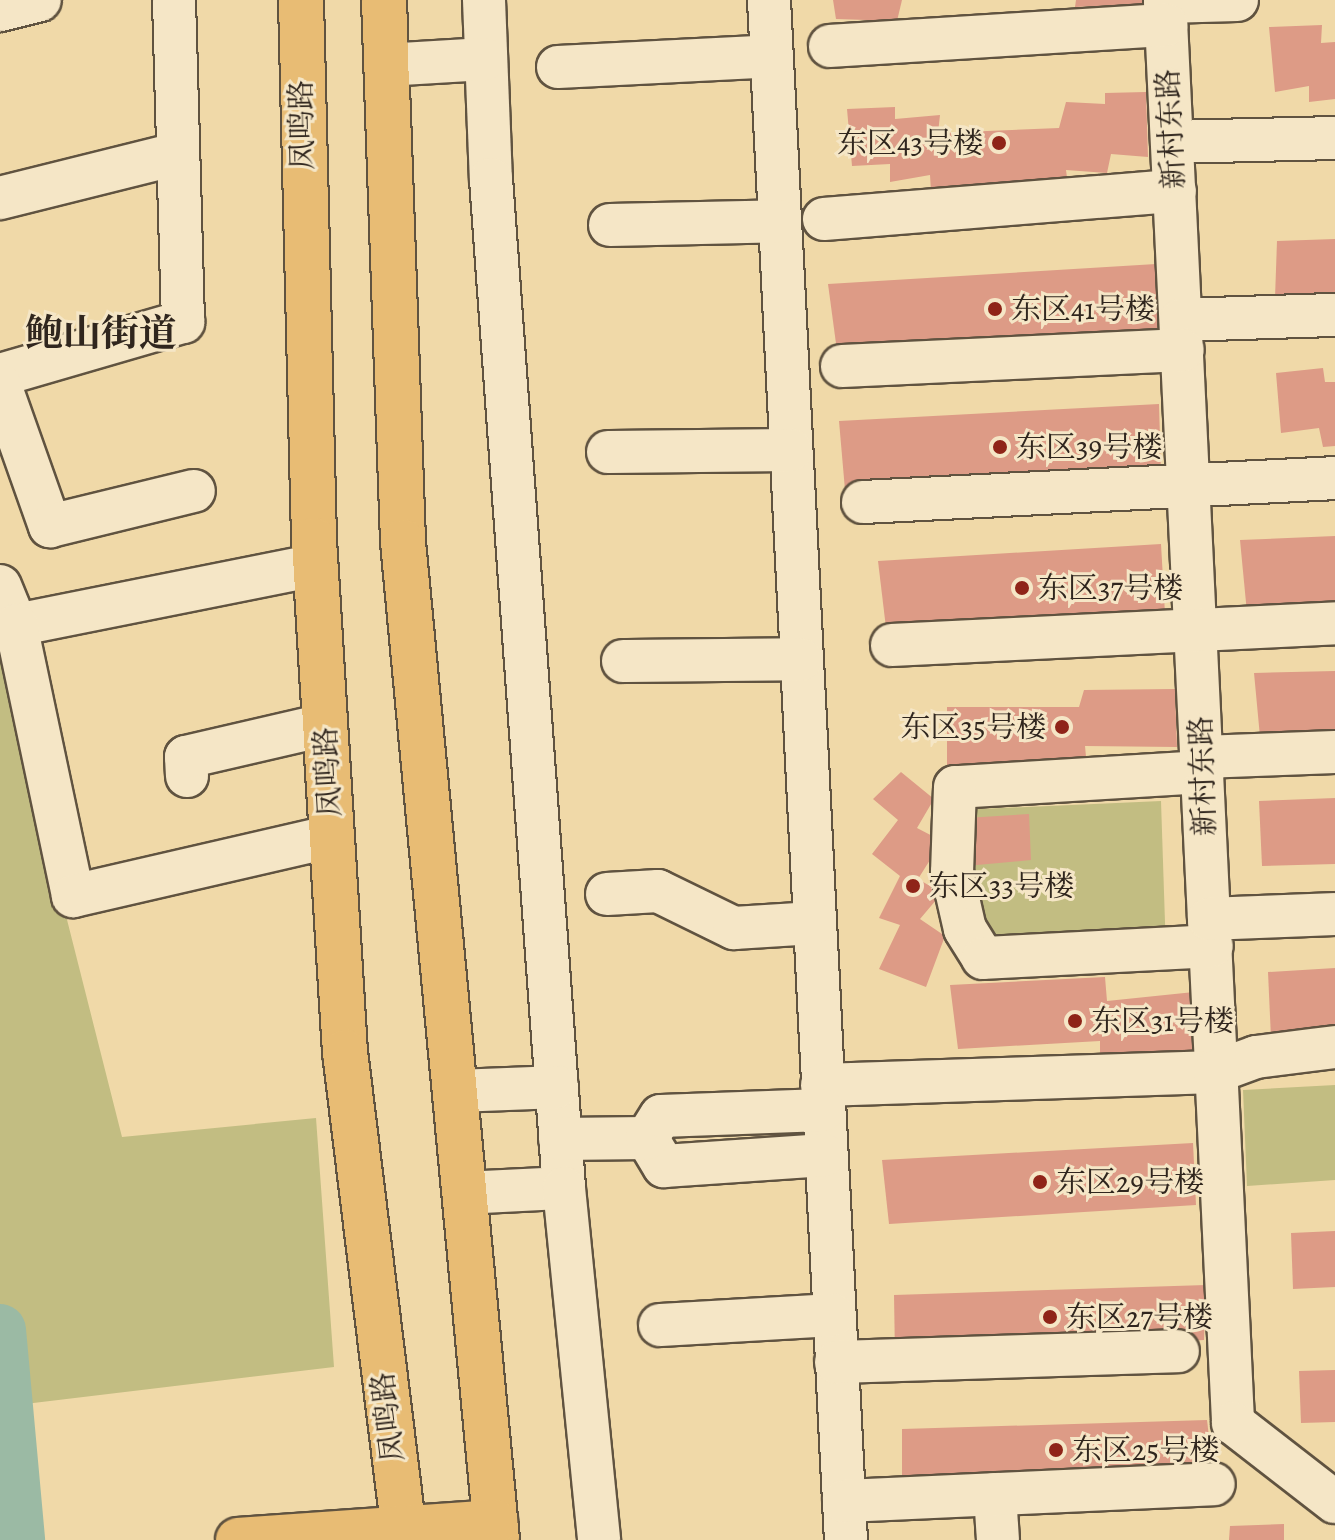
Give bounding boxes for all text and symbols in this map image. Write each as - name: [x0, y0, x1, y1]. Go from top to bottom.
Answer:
- street label: 新村东路: [1150, 68, 1192, 190]
- street label: 凤鸣路: [283, 80, 321, 170]
- place label: 东区43号楼: [837, 125, 983, 161]
- marker: 东区43号楼: [990, 134, 1008, 152]
- place label: 东区41号楼: [1011, 291, 1155, 327]
- marker: 东区41号楼: [986, 300, 1004, 318]
- district label: 鲍山街道: [25, 311, 177, 357]
- place label: 东区39号楼: [1016, 429, 1162, 465]
- marker: 东区39号楼: [991, 438, 1009, 456]
- place label: 东区37号楼: [1038, 570, 1183, 606]
- marker: 东区37号楼: [1013, 579, 1031, 597]
- place label: 东区35号楼: [901, 709, 1046, 745]
- street label: 新村东路: [1183, 715, 1223, 837]
- marker: 东区35号楼: [1053, 718, 1071, 736]
- street label: 凤鸣路: [308, 726, 348, 818]
- place label: 东区33号楼: [929, 868, 1074, 904]
- marker: 东区33号楼: [904, 877, 922, 895]
- place label: 东区31号楼: [1091, 1003, 1234, 1039]
- marker: 东区31号楼: [1066, 1012, 1084, 1030]
- place label: 东区29号楼: [1056, 1164, 1204, 1200]
- marker: 东区29号楼: [1031, 1173, 1049, 1191]
- place label: 东区27号楼: [1066, 1299, 1213, 1335]
- marker: 东区27号楼: [1041, 1308, 1059, 1326]
- street label: 凤鸣路: [365, 1370, 411, 1464]
- place label: 东区25号楼: [1072, 1432, 1219, 1468]
- marker: 东区25号楼: [1047, 1441, 1065, 1459]

